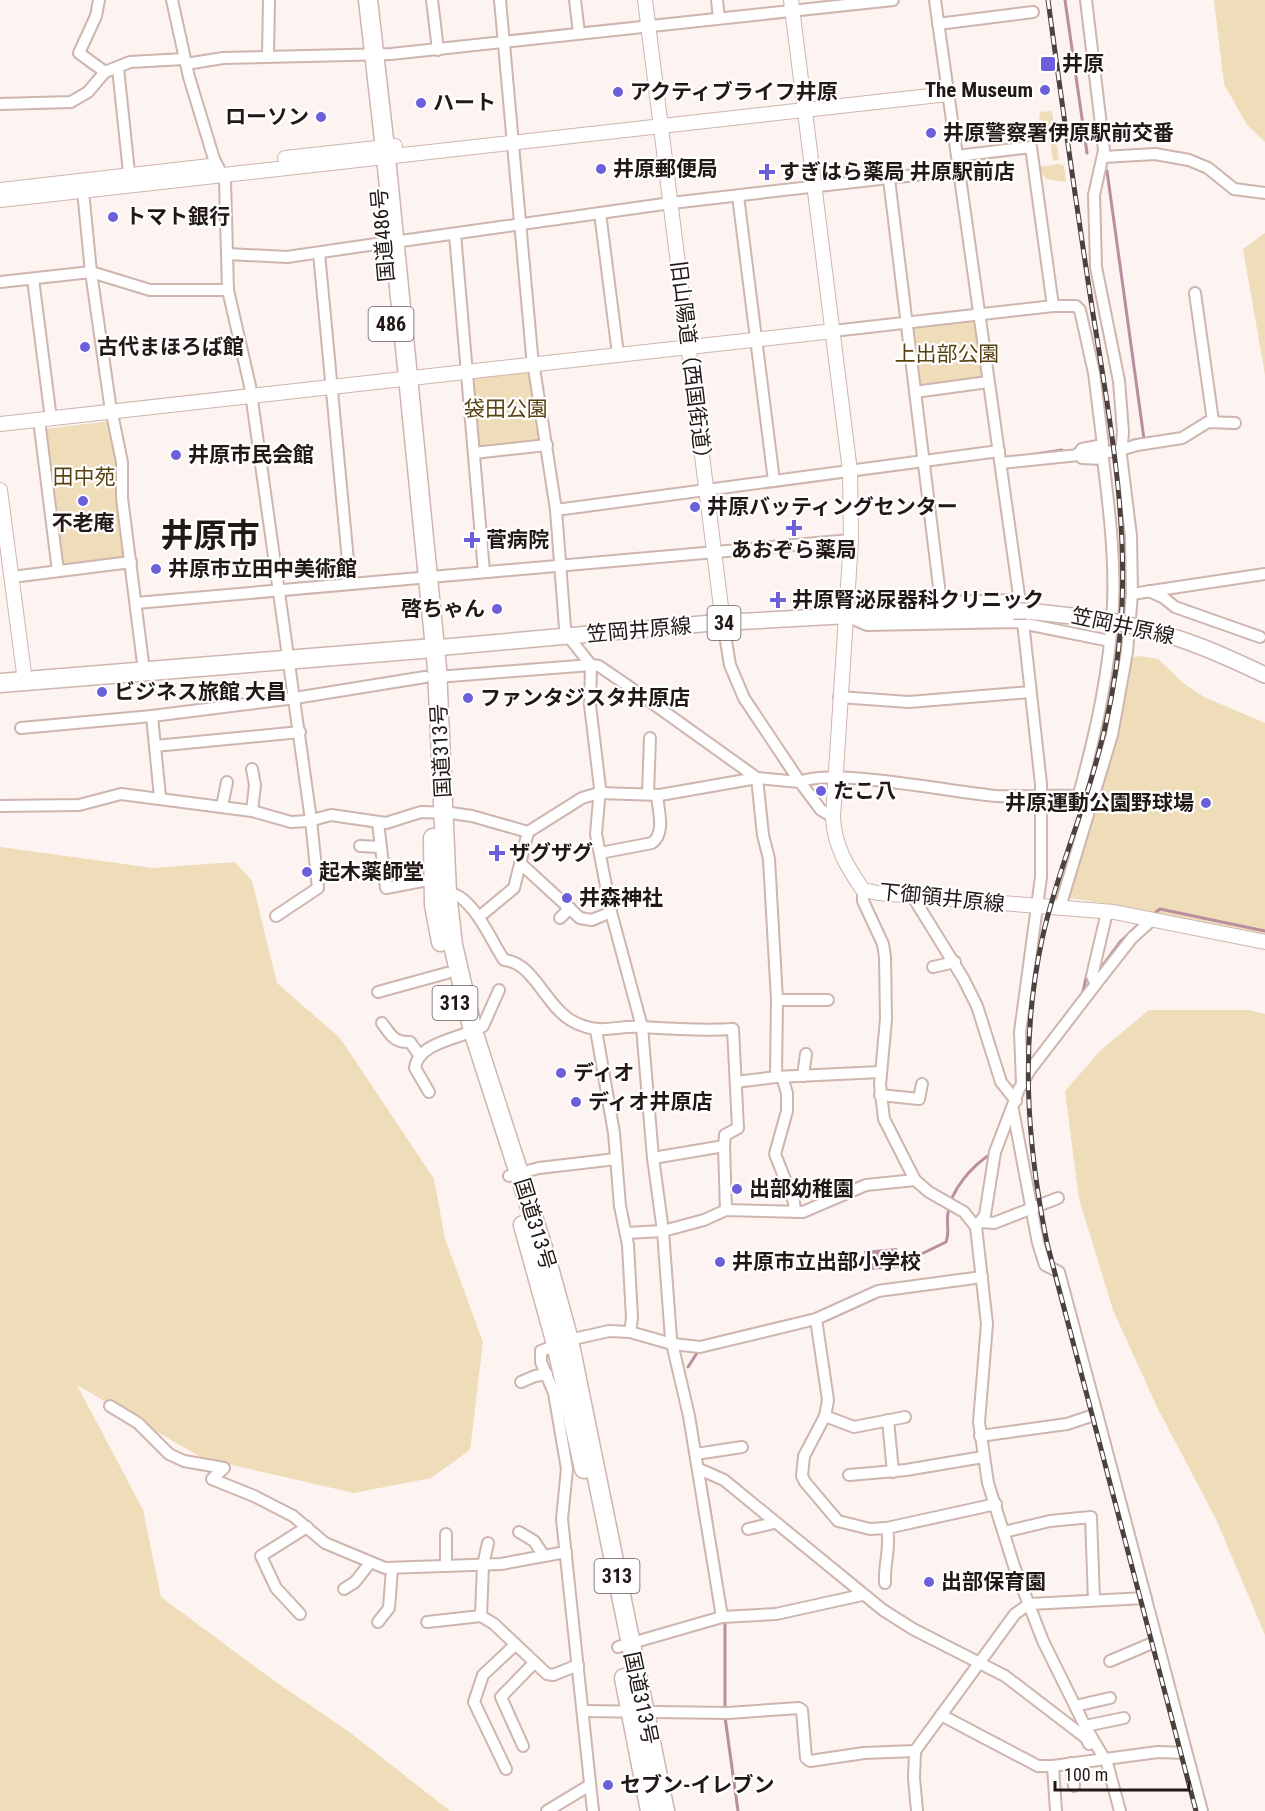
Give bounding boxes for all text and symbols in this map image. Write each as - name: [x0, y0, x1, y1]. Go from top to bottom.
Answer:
- place label: 井原: [1062, 52, 1104, 76]
- marker: 井原: [1039, 55, 1057, 73]
- place label: The Museum: [925, 78, 1033, 102]
- place label: アクティブライフ井原: [630, 80, 838, 104]
- marker: The Museum: [1038, 83, 1052, 97]
- marker: アクティブライフ井原: [611, 85, 625, 99]
- place label: ハート: [433, 91, 496, 115]
- marker: ハート: [414, 96, 428, 110]
- place label: ローソン: [225, 105, 309, 129]
- marker: ローソン: [314, 110, 328, 124]
- place label: 井原警察署伊原駅前交番: [943, 121, 1174, 145]
- marker: 井原警察署伊原駅前交番: [924, 126, 938, 140]
- place label: 井原郵便局: [613, 157, 718, 181]
- place label: すぎはら薬局 井原駅前店: [779, 160, 1015, 184]
- marker: 井原郵便局: [594, 162, 608, 176]
- marker: すぎはら薬局 井原駅前店: [760, 165, 774, 179]
- street label: 国道486号: [367, 187, 399, 283]
- place label: トマト銀行: [125, 205, 230, 229]
- marker: トマト銀行: [106, 210, 120, 224]
- street label: 旧山陽道（西国街道）: [666, 259, 716, 471]
- road number: 486: [368, 307, 414, 341]
- place label: 古代まほろば館: [97, 335, 244, 359]
- marker: 古代まほろば館: [78, 340, 92, 354]
- park label: 上出部公園: [895, 342, 1000, 366]
- park label: 袋田公園: [464, 397, 548, 421]
- place label: 井原市民会館: [188, 443, 314, 467]
- marker: 井原市民会館: [169, 448, 183, 462]
- park label: 田中苑: [53, 465, 116, 489]
- marker: 不老庵: [76, 494, 90, 508]
- place label: 井原バッティングセンター: [707, 495, 958, 519]
- marker: 井原バッティングセンター: [688, 500, 702, 514]
- place label: 不老庵: [52, 511, 115, 535]
- district label: 井原市: [161, 516, 260, 555]
- marker: あおぞら薬局: [787, 521, 801, 535]
- place label: 菅病院: [486, 528, 549, 552]
- marker: 菅病院: [463, 531, 481, 549]
- place label: あおぞら薬局: [731, 538, 857, 562]
- place label: 井原市立田中美術館: [168, 557, 357, 581]
- marker: 井原市立田中美術館: [149, 562, 163, 576]
- place label: 井原腎泌尿器科クリニック: [792, 588, 1044, 612]
- marker: 井原腎泌尿器科クリニック: [769, 591, 787, 609]
- place label: 啓ちゃん: [401, 597, 485, 621]
- marker: 啓ちゃん: [490, 602, 504, 616]
- street label: 笠岡井原線: [1069, 603, 1177, 649]
- road number: 34: [708, 606, 740, 640]
- street label: 笠岡井原線: [586, 613, 692, 647]
- place label: ビジネス旅館 大昌: [114, 680, 287, 704]
- marker: ビジネス旅館 大昌: [95, 685, 109, 699]
- place label: ファンタジスタ井原店: [480, 686, 690, 710]
- marker: ファンタジスタ井原店: [461, 691, 475, 705]
- street label: 国道313号: [427, 703, 455, 799]
- place label: たこ八: [833, 779, 896, 803]
- marker: たこ八: [814, 784, 828, 798]
- place label: 井原運動公園野球場: [1005, 791, 1194, 815]
- marker: 井原運動公園野球場: [1199, 796, 1213, 810]
- place label: ザグザグ: [509, 841, 593, 865]
- marker: ザグザグ: [490, 846, 504, 860]
- place label: 起木薬師堂: [319, 860, 424, 884]
- marker: 起木薬師堂: [300, 865, 314, 879]
- street label: 下御領井原線: [878, 879, 1006, 917]
- place label: 井森神社: [579, 886, 663, 910]
- marker: 井森神社: [560, 891, 574, 905]
- road number: 313: [432, 986, 478, 1020]
- place label: ディオ: [573, 1061, 635, 1085]
- marker: ディオ: [554, 1066, 568, 1080]
- place label: ディオ井原店: [588, 1090, 713, 1114]
- marker: ディオ井原店: [569, 1095, 583, 1109]
- street label: 国道313号: [510, 1175, 560, 1273]
- place label: 出部幼稚園: [749, 1177, 854, 1201]
- marker: 出部幼稚園: [730, 1182, 744, 1196]
- place label: 井原市立出部小学校: [732, 1250, 921, 1274]
- marker: 井原市立出部小学校: [713, 1255, 727, 1269]
- road number: 313: [594, 1559, 640, 1593]
- place label: 出部保育園: [941, 1570, 1046, 1594]
- marker: 出部保育園: [922, 1575, 936, 1589]
- street label: 国道313号: [619, 1649, 663, 1747]
- scale bar: [1055, 1754, 1188, 1792]
- text: 100 m: [1064, 1764, 1108, 1785]
- place label: セブン-イレブン: [620, 1773, 775, 1797]
- marker: セブン-イレブン: [601, 1778, 615, 1792]

